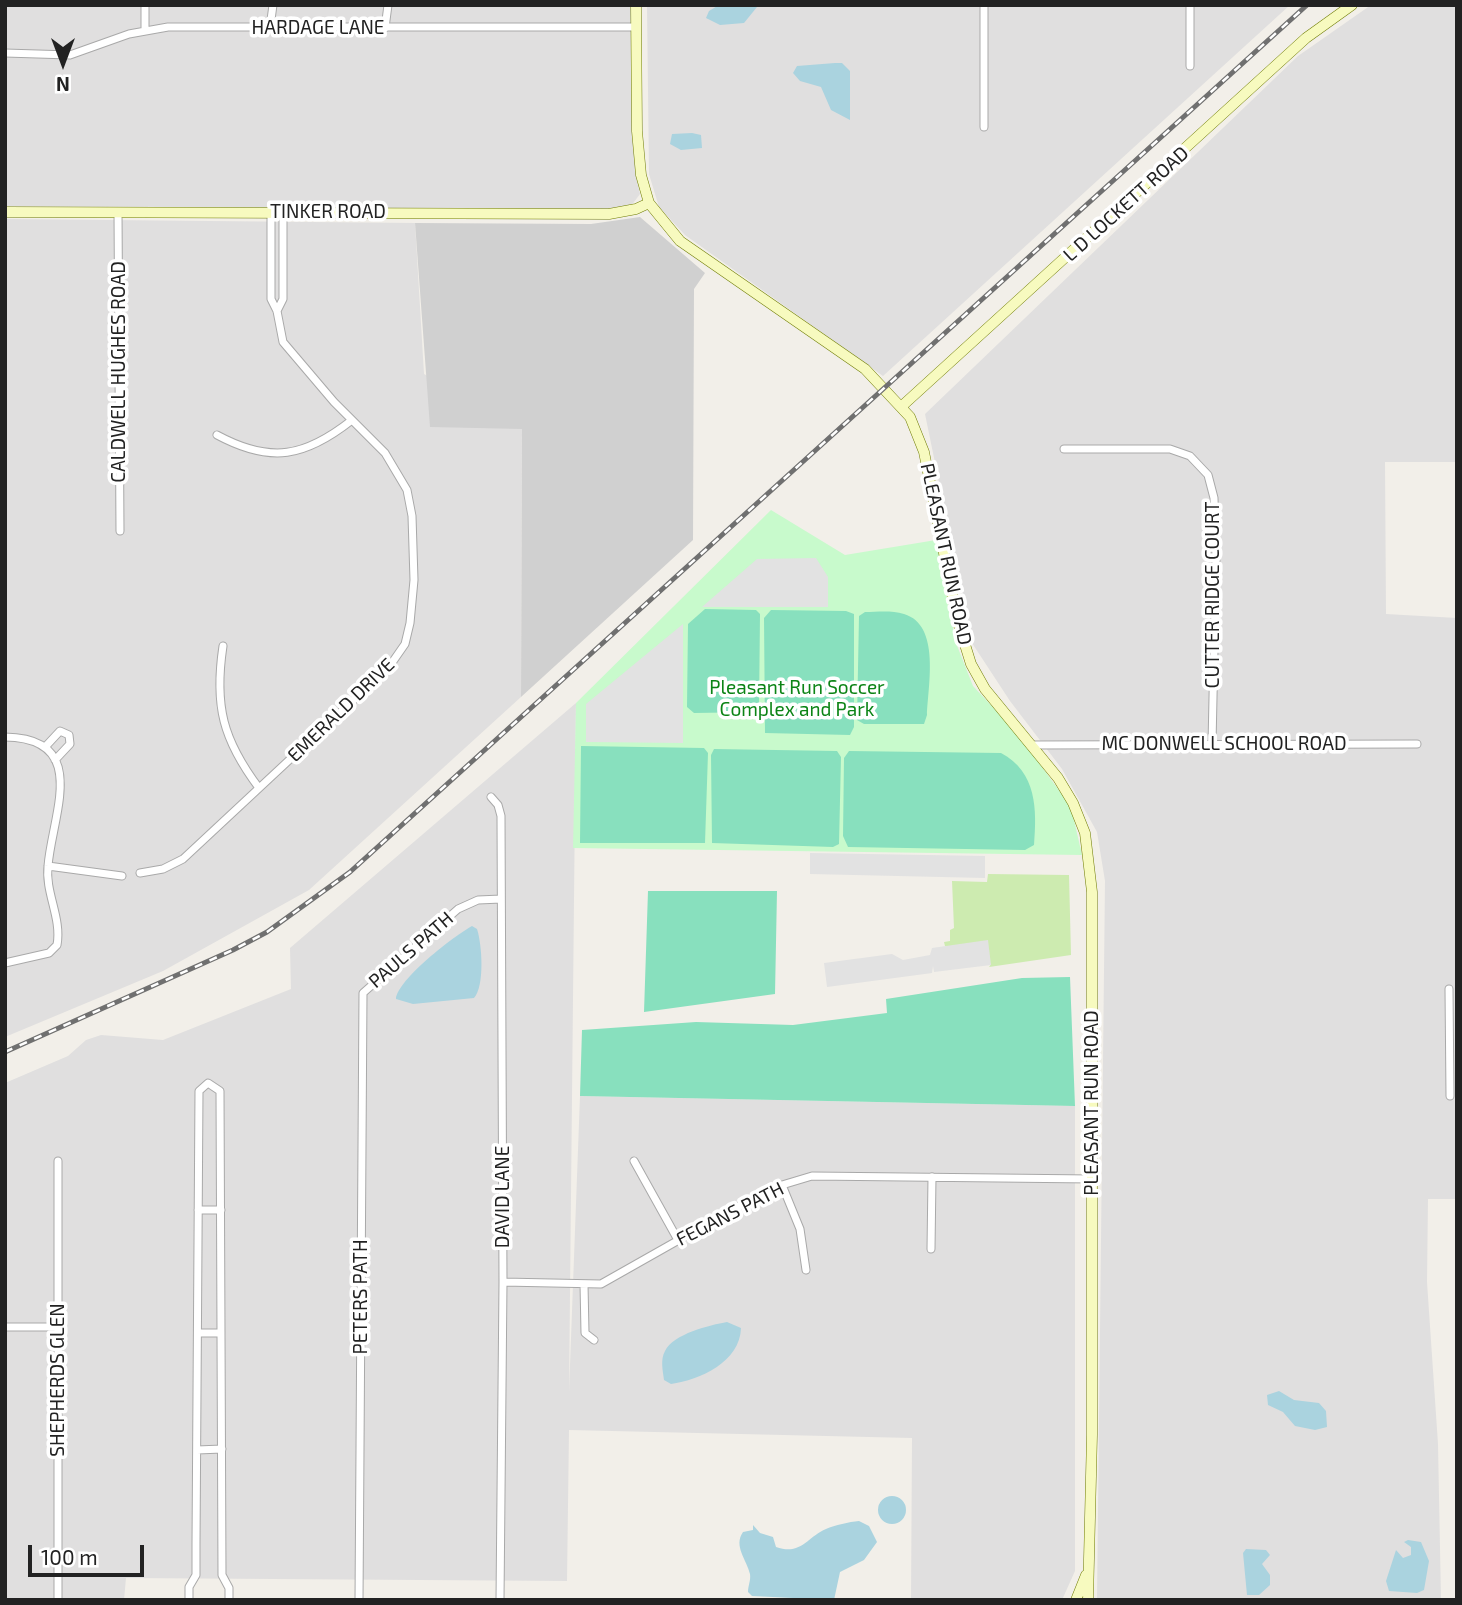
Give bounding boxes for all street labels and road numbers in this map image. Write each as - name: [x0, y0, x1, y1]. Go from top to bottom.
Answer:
- street label: HARDAGE LANE: [252, 17, 384, 39]
- street label: L D LOCKETT ROAD: [1059, 142, 1193, 266]
- street label: TINKER ROAD: [270, 201, 386, 223]
- street label: CALDWELL HUGHES ROAD: [108, 261, 130, 483]
- street label: PLEASANT RUN ROAD: [916, 461, 976, 647]
- street label: CUTTER RIDGE COURT: [1202, 502, 1224, 688]
- street label: EMERALD DRIVE: [283, 653, 399, 767]
- street label: MC DONWELL SCHOOL ROAD: [1101, 733, 1347, 755]
- street label: PAULS PATH: [364, 907, 458, 993]
- street label: PLEASANT RUN ROAD: [1081, 1010, 1103, 1196]
- street label: DAVID LANE: [492, 1146, 514, 1248]
- street label: FEGANS PATH: [672, 1177, 788, 1251]
- street label: PETERS PATH: [350, 1239, 372, 1355]
- street label: SHEPHERDS GLEN: [47, 1303, 69, 1457]

